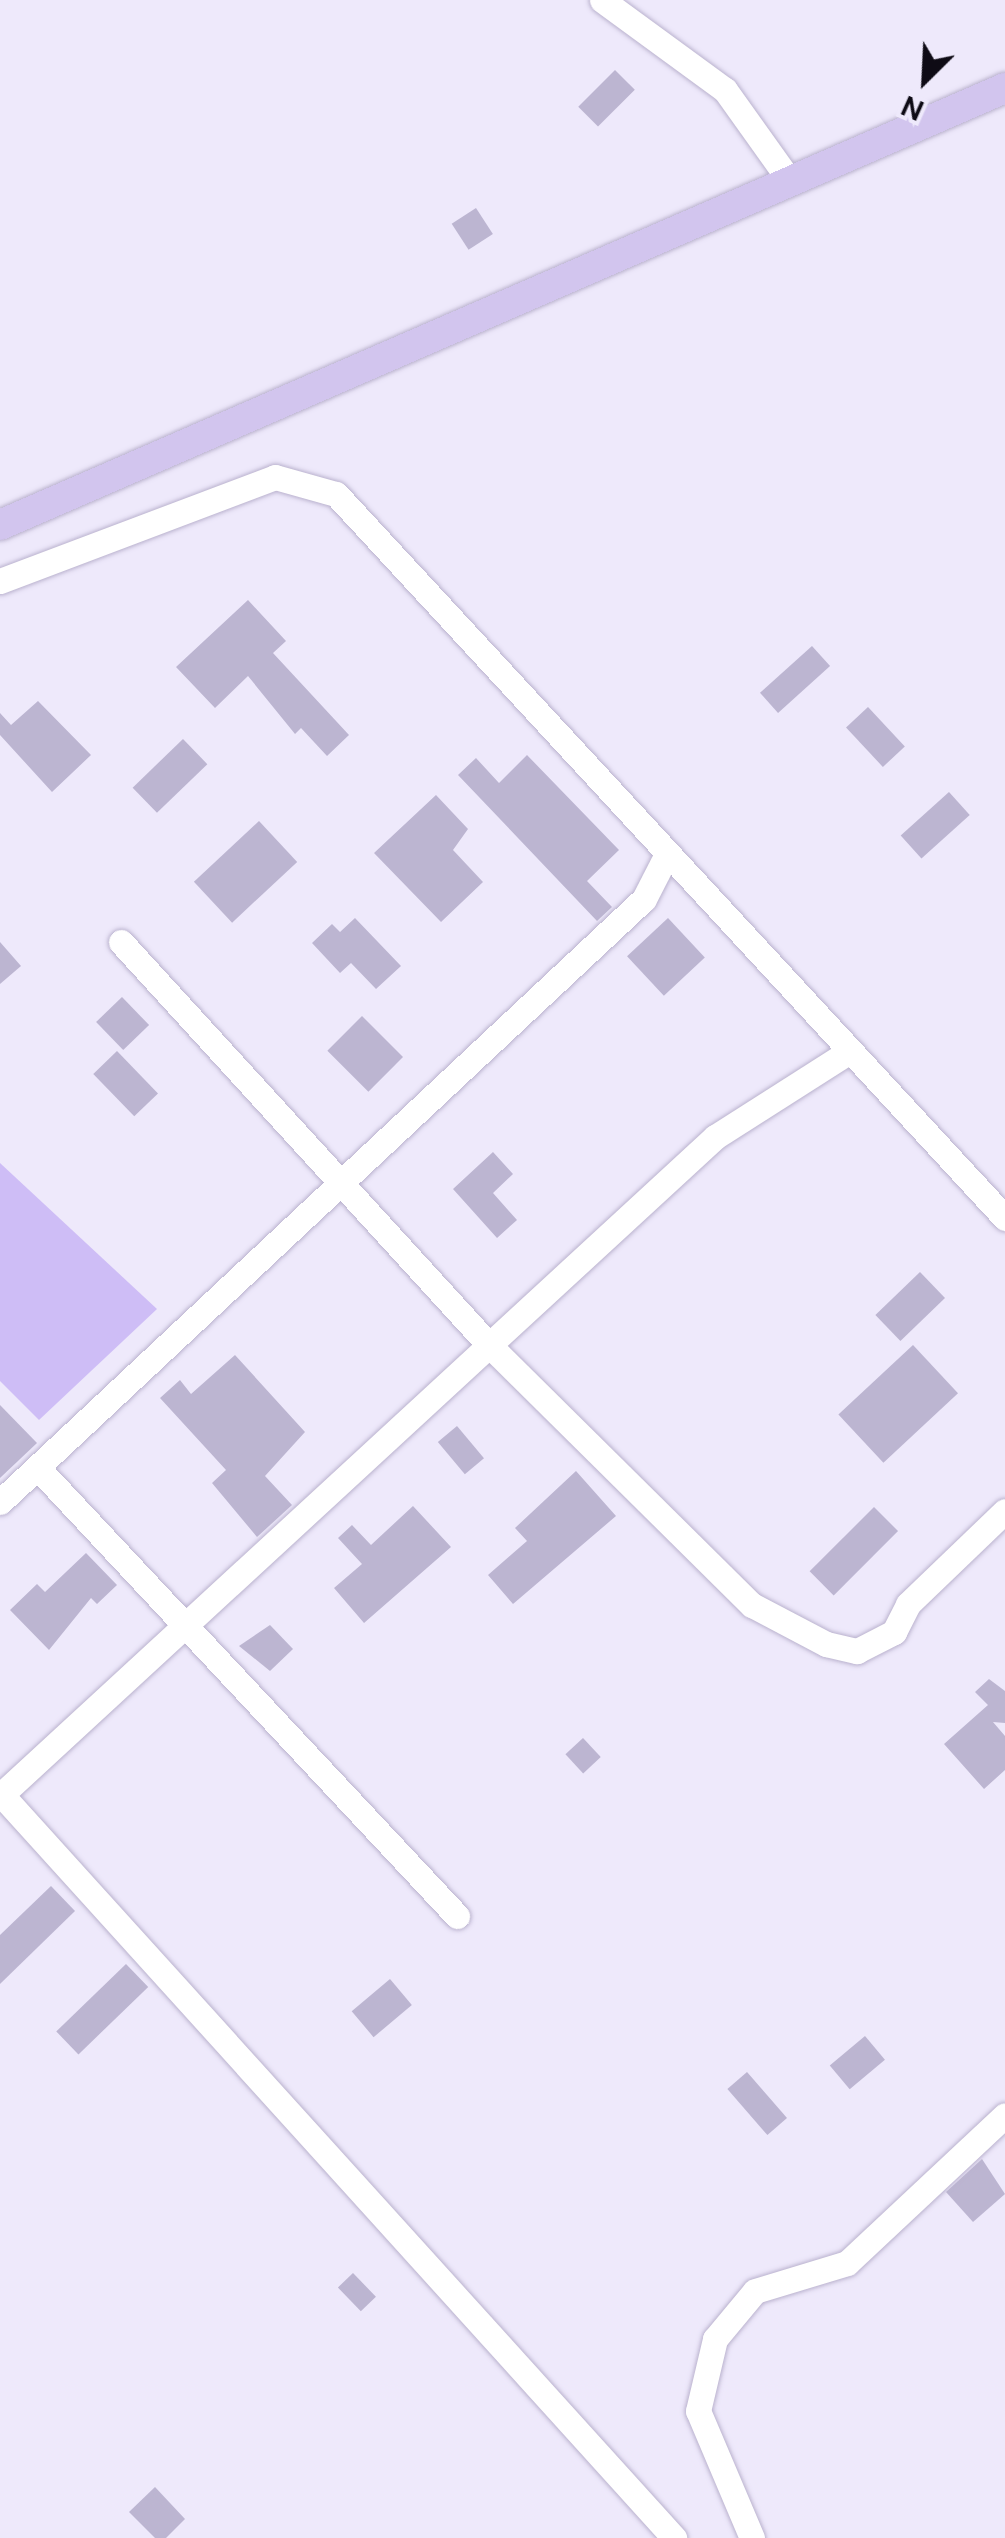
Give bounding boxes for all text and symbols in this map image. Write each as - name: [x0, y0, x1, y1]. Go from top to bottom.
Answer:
- north arrow: [875, 30, 975, 130]
- text: N: [896, 87, 929, 129]

